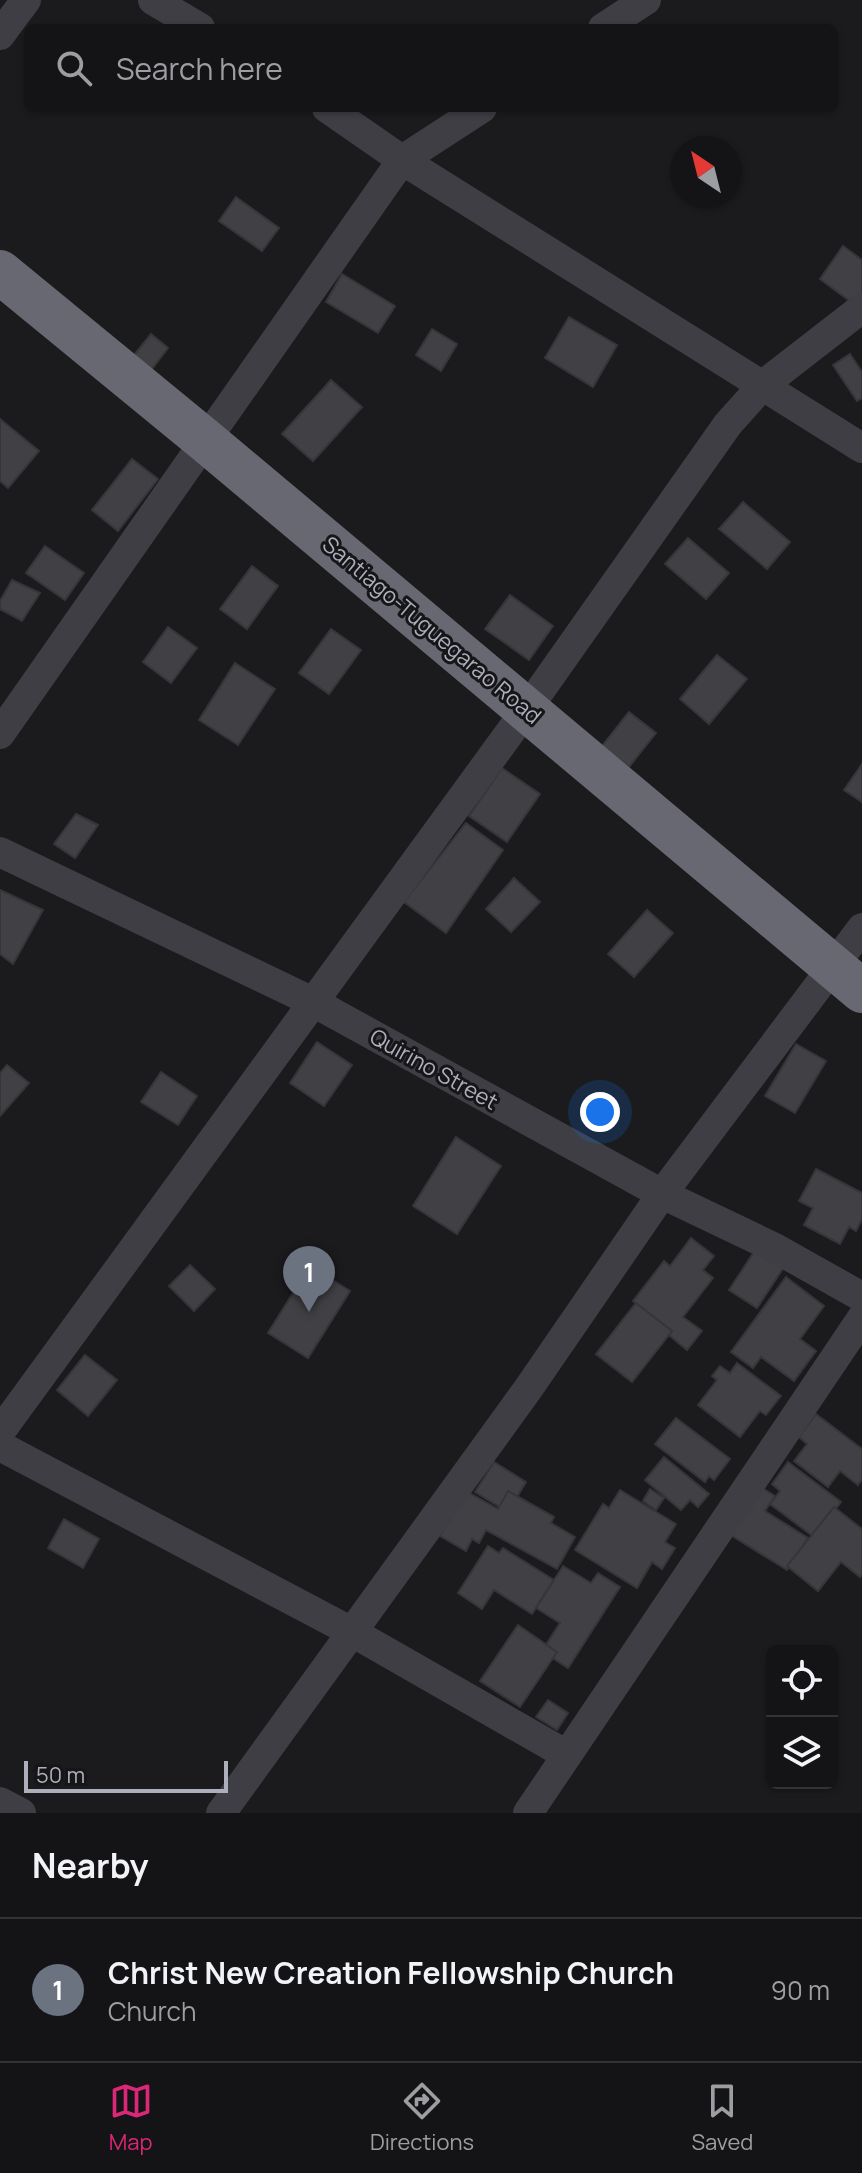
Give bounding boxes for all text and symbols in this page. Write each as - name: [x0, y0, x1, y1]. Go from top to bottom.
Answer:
- search box: [24, 24, 838, 112]
- icon: search: [52, 46, 96, 90]
- text: Search here: [116, 48, 283, 89]
- north arrow: [670, 136, 742, 208]
- street label: Santiago-Tuguegarao Road: [316, 529, 548, 731]
- street label: Quirino Street: [365, 1021, 504, 1117]
- your location: [580, 1092, 620, 1132]
- pin: 1: [283, 1246, 335, 1312]
- map controls: [766, 1645, 838, 1789]
- button: locate: [766, 1645, 838, 1717]
- button: layers: [766, 1717, 838, 1789]
- scale bar: [24, 1757, 228, 1793]
- text: 50 m: [36, 1760, 85, 1790]
- text: Nearby: [32, 1842, 148, 1888]
- text: Christ New Creation Fellowship Church: [108, 1952, 674, 1993]
- text: 1: [52, 1972, 64, 2008]
- text: 90 m: [771, 1972, 830, 2008]
- text: Church: [108, 1993, 196, 2029]
- tab: Map: [109, 2079, 153, 2157]
- tab: Directions: [370, 2079, 474, 2157]
- tab: Saved: [691, 2079, 753, 2157]

